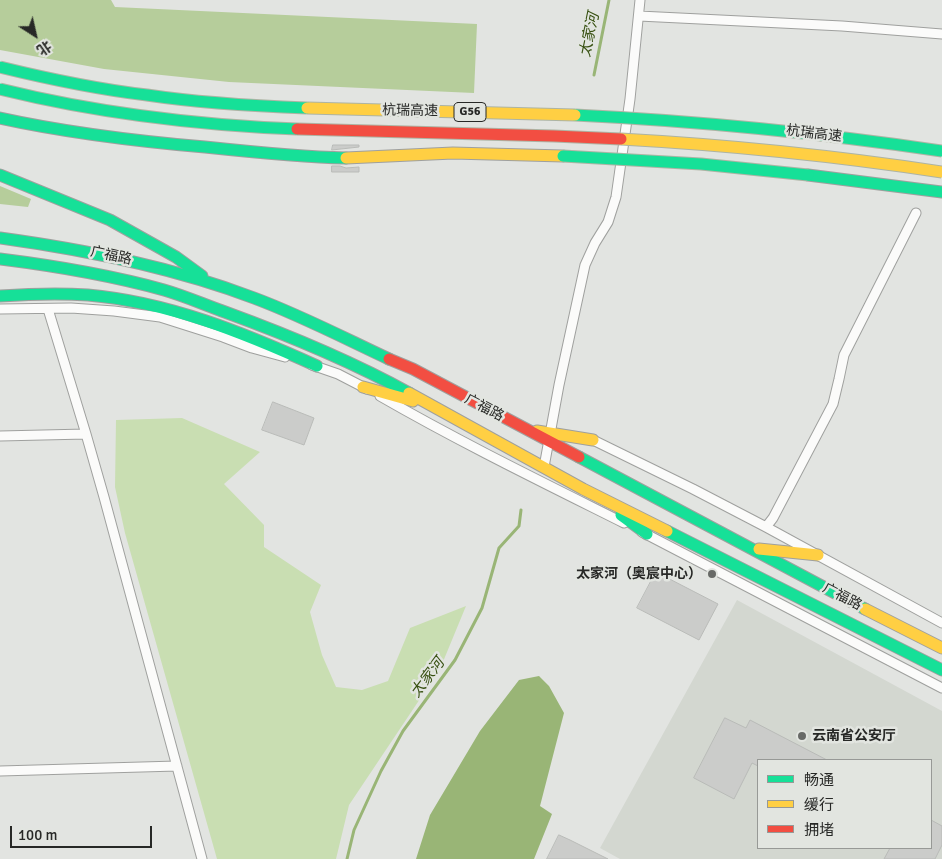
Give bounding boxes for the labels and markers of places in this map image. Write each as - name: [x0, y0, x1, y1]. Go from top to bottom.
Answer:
- place label: 太家河（奥宸中心）: [576, 566, 702, 582]
- marker: 太家河（奥宸中心）: [706, 568, 718, 580]
- place label: 云南省公安厅: [812, 728, 896, 744]
- marker: 云南省公安厅: [796, 730, 808, 742]

